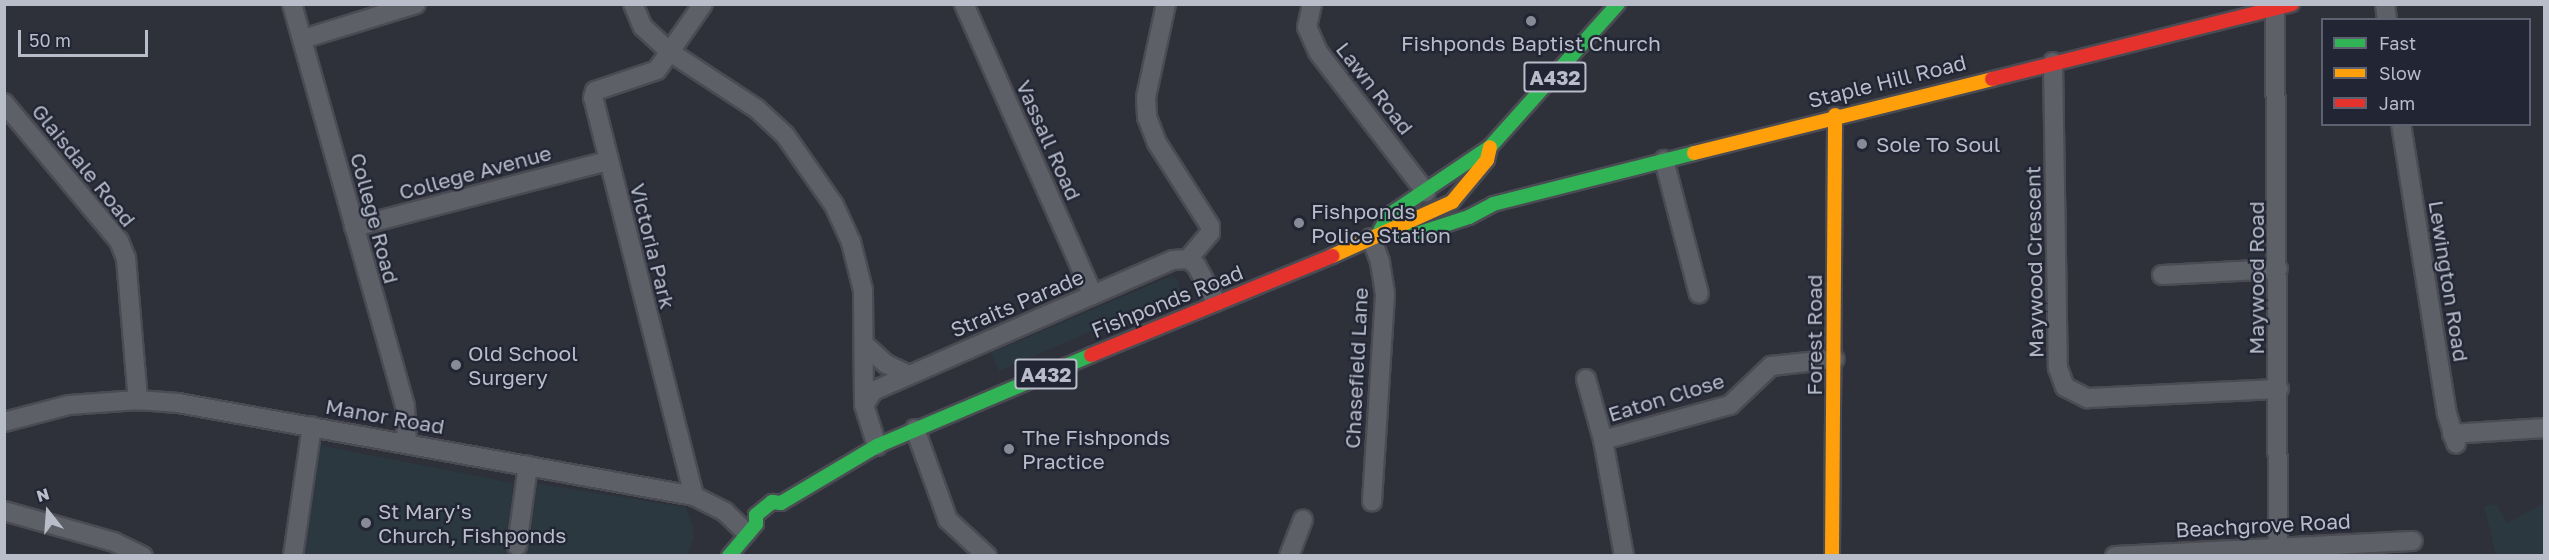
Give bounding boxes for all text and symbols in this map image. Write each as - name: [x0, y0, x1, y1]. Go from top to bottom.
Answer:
- marker: Fishponds Baptist Church: [1524, 14, 1538, 28]
- scale bar: [21, 18, 152, 56]
- legend: [2321, 18, 2531, 126]
- text: 50 m: [29, 29, 71, 51]
- place label: Fishponds Baptist Church: [1401, 30, 1661, 56]
- text: Fast: [2379, 32, 2416, 54]
- street label: Lawn Road: [1331, 37, 1419, 139]
- street label: Staple Hill Road: [1805, 49, 1969, 113]
- road number: A432: [1522, 60, 1588, 94]
- text: Slow: [2379, 62, 2421, 84]
- street label: Vassall Road: [1011, 76, 1087, 204]
- text: Jam: [2379, 92, 2415, 114]
- street label: Glaisdale Road: [27, 99, 141, 231]
- place label: Sole To Soul: [1876, 131, 2000, 157]
- marker: Sole To Soul: [1853, 135, 1871, 153]
- street label: College Avenue: [396, 140, 554, 204]
- street label: College Road: [345, 150, 405, 286]
- street label: Maywood Crescent: [2020, 166, 2048, 358]
- street label: Victoria Park: [625, 181, 681, 311]
- place label: Fishponds Police Station: [1311, 198, 1451, 248]
- street label: Lewington Road: [2424, 199, 2474, 363]
- street label: Maywood Road: [2243, 201, 2269, 355]
- marker: Fishponds Police Station: [1292, 216, 1306, 230]
- street label: Fishponds Road: [1087, 259, 1247, 343]
- street label: Straits Parade: [947, 264, 1087, 342]
- street label: Forest Road: [1801, 274, 1827, 396]
- street label: Chasefield Lane: [1339, 287, 1373, 449]
- place label: Old School Surgery: [468, 340, 578, 390]
- road number: A432: [1013, 357, 1079, 391]
- marker: Old School Surgery: [449, 358, 463, 372]
- street label: Eaton Close: [1605, 367, 1727, 427]
- street label: Manor Road: [324, 393, 446, 439]
- place label: The Fishponds Practice: [1022, 424, 1170, 474]
- marker: The Fishponds Practice: [1000, 440, 1018, 458]
- north arrow: [18, 482, 78, 542]
- text: N: [34, 483, 51, 506]
- place label: St Mary's Church, Fishponds: [378, 498, 566, 548]
- street label: Beachgrove Road: [2175, 508, 2351, 542]
- marker: St Mary's Church, Fishponds: [359, 516, 373, 530]

